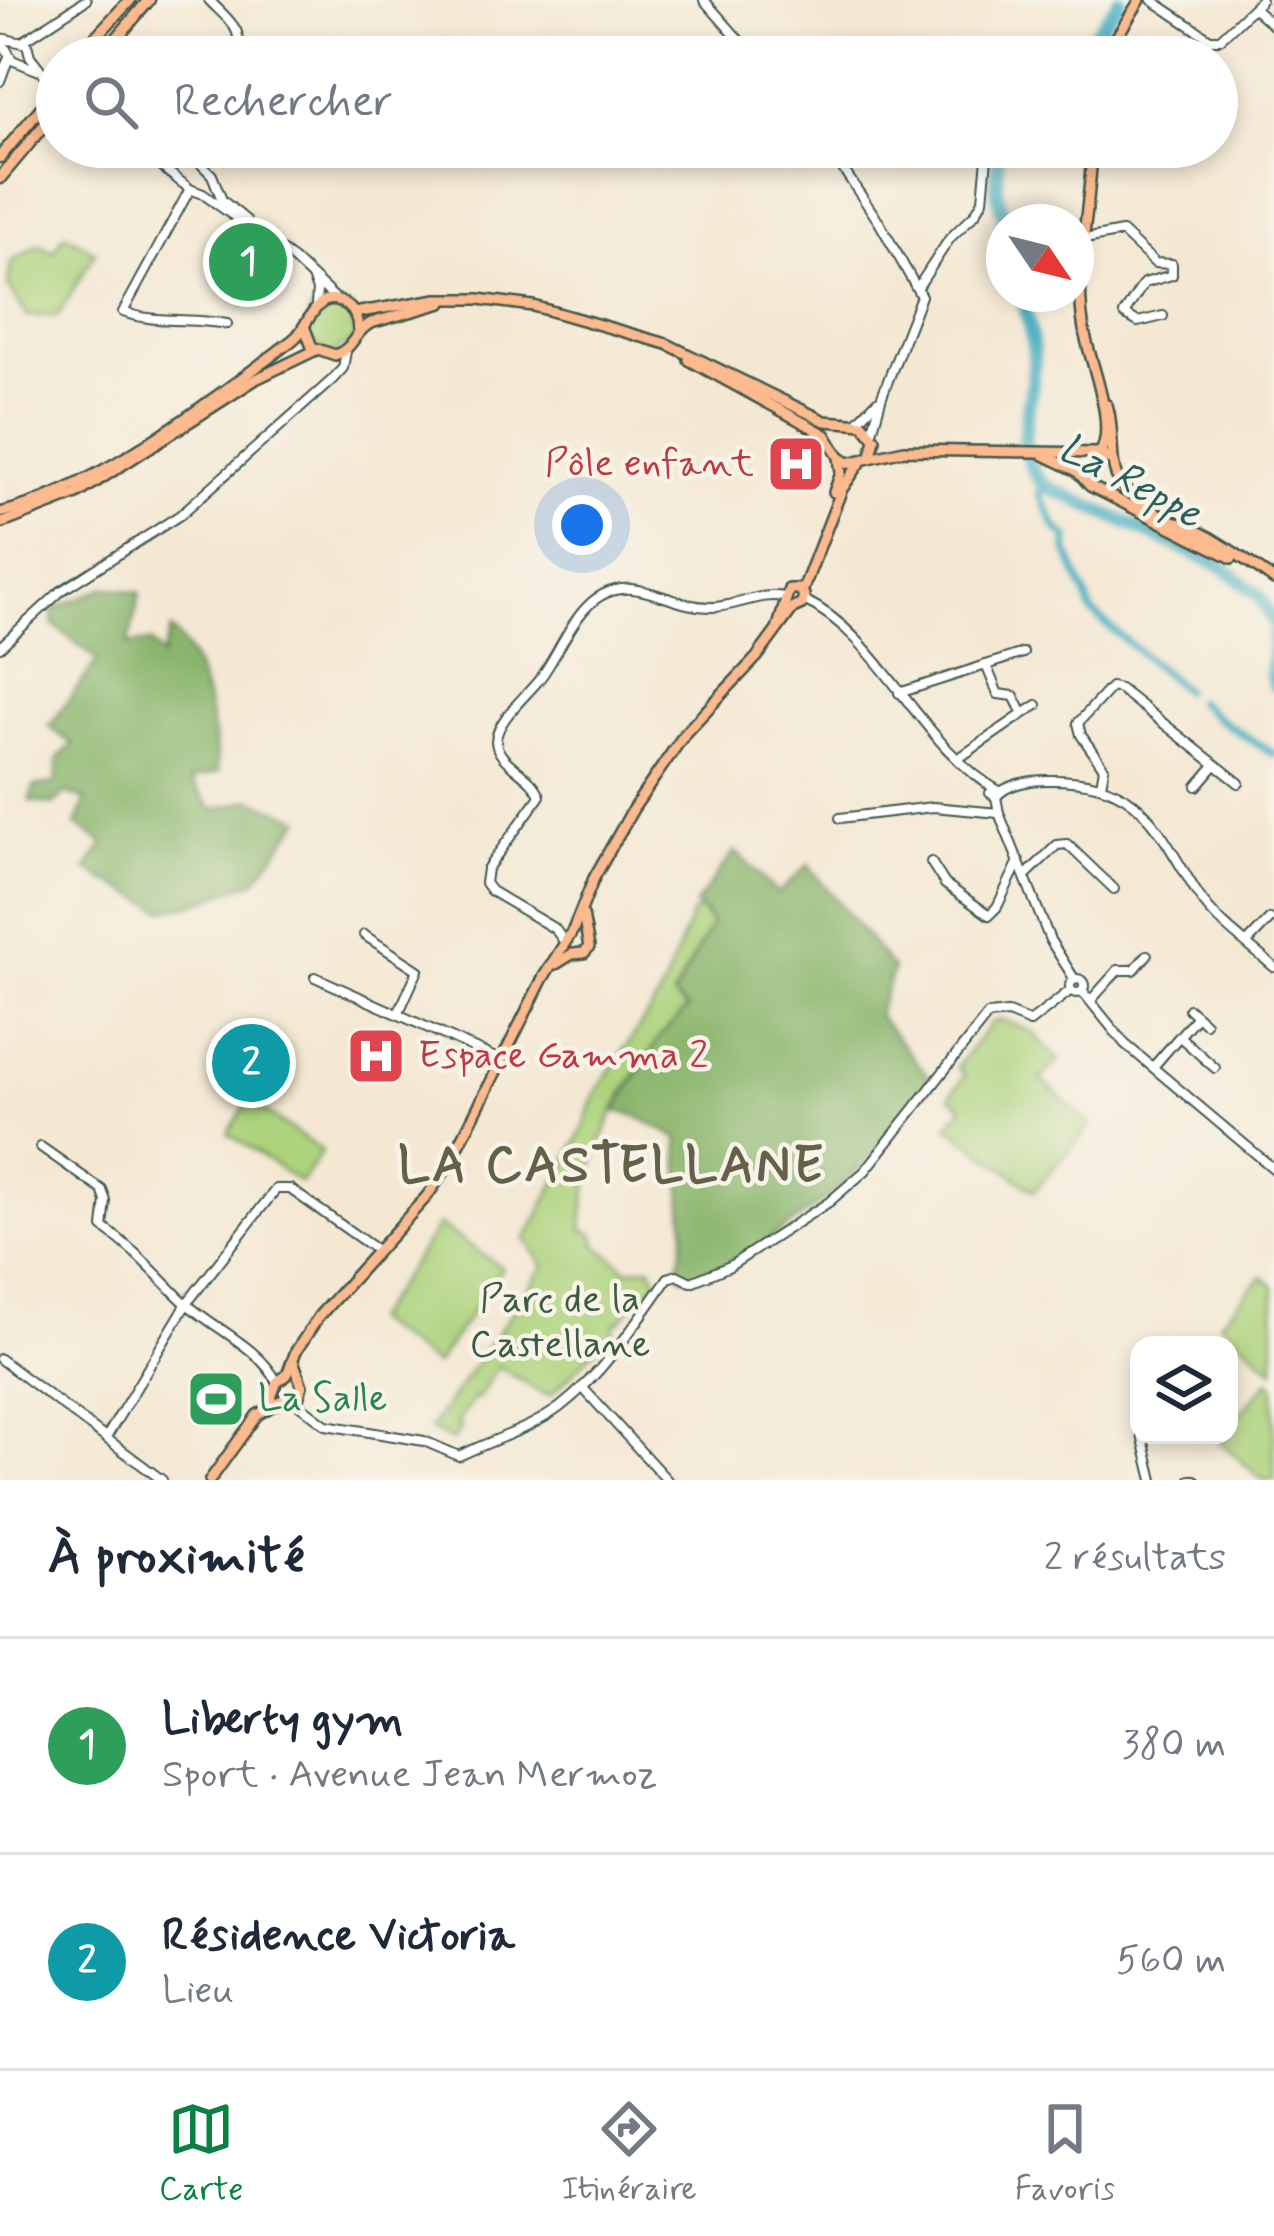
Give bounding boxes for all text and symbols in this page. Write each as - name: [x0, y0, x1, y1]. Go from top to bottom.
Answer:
- search box: [36, 36, 1238, 168]
- icon: search: [78, 69, 144, 135]
- text: Rechercher: [174, 73, 393, 132]
- north arrow: [986, 204, 1094, 312]
- pin: 1: [209, 217, 287, 307]
- water label: La Reppe: [1049, 421, 1212, 543]
- hospital icon: Pôle enfant: [765, 433, 827, 495]
- place label: Pôle enfant: [545, 439, 754, 490]
- your location: [552, 495, 612, 555]
- pin: 2: [212, 1018, 290, 1108]
- hospital icon: Espace Gamma 2: [345, 1025, 407, 1087]
- place label: Espace Gamma 2: [418, 1031, 708, 1082]
- district label: LA CASTELLANE: [398, 1134, 826, 1200]
- park label: Parc de la Castellane: [470, 1275, 650, 1371]
- map controls: [1130, 1336, 1238, 1444]
- button: layers: [1130, 1336, 1238, 1444]
- sports icon: La Salle: [185, 1368, 247, 1430]
- place label: La Salle: [258, 1374, 387, 1425]
- text: À proximité: [48, 1525, 304, 1591]
- text: 2 résultats: [1044, 1533, 1226, 1584]
- text: Liberty gym: [162, 1691, 403, 1750]
- text: 1: [78, 1720, 96, 1771]
- text: 380 m: [1122, 1720, 1226, 1771]
- text: Sport · Avenue Jean Mermoz: [162, 1750, 657, 1801]
- text: Résidence Victoria: [162, 1907, 515, 1966]
- text: 2: [77, 1936, 97, 1987]
- text: 560 m: [1116, 1936, 1226, 1987]
- text: Lieu: [162, 1966, 234, 2017]
- tab: Carte: [159, 2096, 244, 2212]
- tab: Itinéraire: [561, 2096, 697, 2212]
- tab: Favoris: [1015, 2096, 1115, 2212]

